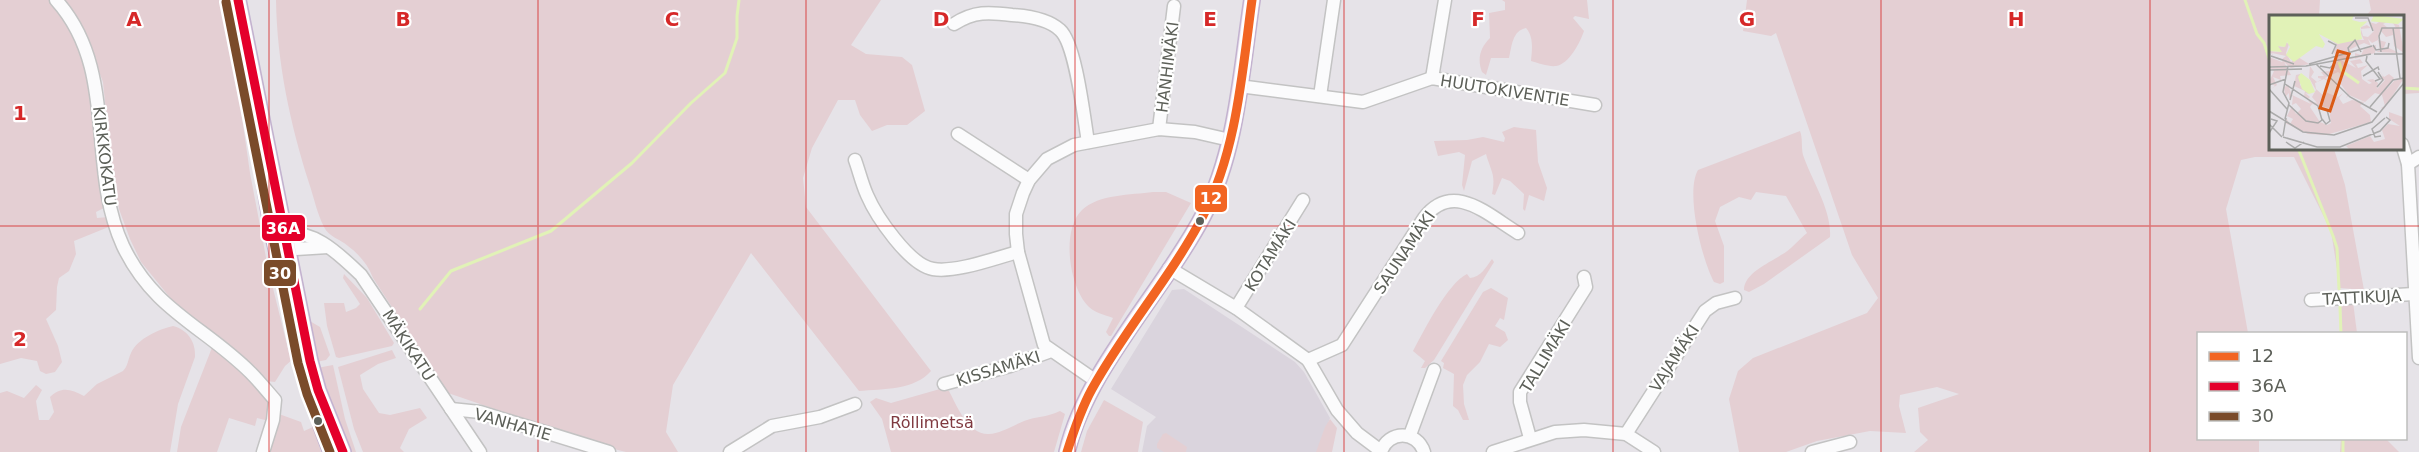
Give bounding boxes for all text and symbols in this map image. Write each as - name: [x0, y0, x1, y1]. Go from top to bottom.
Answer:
- text: A: [126, 7, 142, 31]
- text: B: [395, 7, 411, 31]
- text: C: [665, 7, 679, 31]
- text: D: [933, 7, 949, 31]
- text: E: [1203, 7, 1217, 31]
- text: F: [1471, 7, 1485, 31]
- text: G: [1739, 7, 1755, 31]
- text: H: [2008, 7, 2024, 31]
- inset map: [2269, 15, 2404, 150]
- street label: HANHIMÄKI: [1152, 20, 1183, 114]
- street label: HUUTOKIVENTIE: [1439, 71, 1571, 110]
- text: 1: [13, 101, 27, 125]
- street label: KIRKKOKATU: [89, 105, 120, 207]
- line badge: 12: [1194, 184, 1228, 213]
- text: 12: [1200, 189, 1222, 208]
- street label: SAUNAMÄKI: [1370, 207, 1439, 297]
- line badge: 36A: [261, 214, 306, 242]
- unlabelled marker: [1194, 215, 1206, 227]
- street label: KOTAMÄKI: [1241, 216, 1300, 295]
- text: 36A: [266, 219, 301, 238]
- line badge: 30: [263, 259, 297, 287]
- text: 30: [269, 264, 291, 283]
- street label: TATTIKUJA: [2321, 286, 2402, 309]
- street label: MÄKIKATU: [378, 306, 439, 385]
- street label: TALLIMÄKI: [1516, 316, 1575, 397]
- street label: VAJAMÄKI: [1646, 321, 1703, 395]
- text: 2: [13, 327, 27, 351]
- legend: [2197, 332, 2407, 440]
- text: 12: [2251, 345, 2274, 366]
- street label: KISSAMÄKI: [954, 347, 1042, 390]
- text: 36A: [2251, 375, 2287, 396]
- street label: VANHATIE: [472, 404, 554, 445]
- text: 30: [2251, 405, 2274, 426]
- park label: Röllimetsä: [890, 413, 974, 432]
- unlabelled marker: [312, 415, 324, 427]

